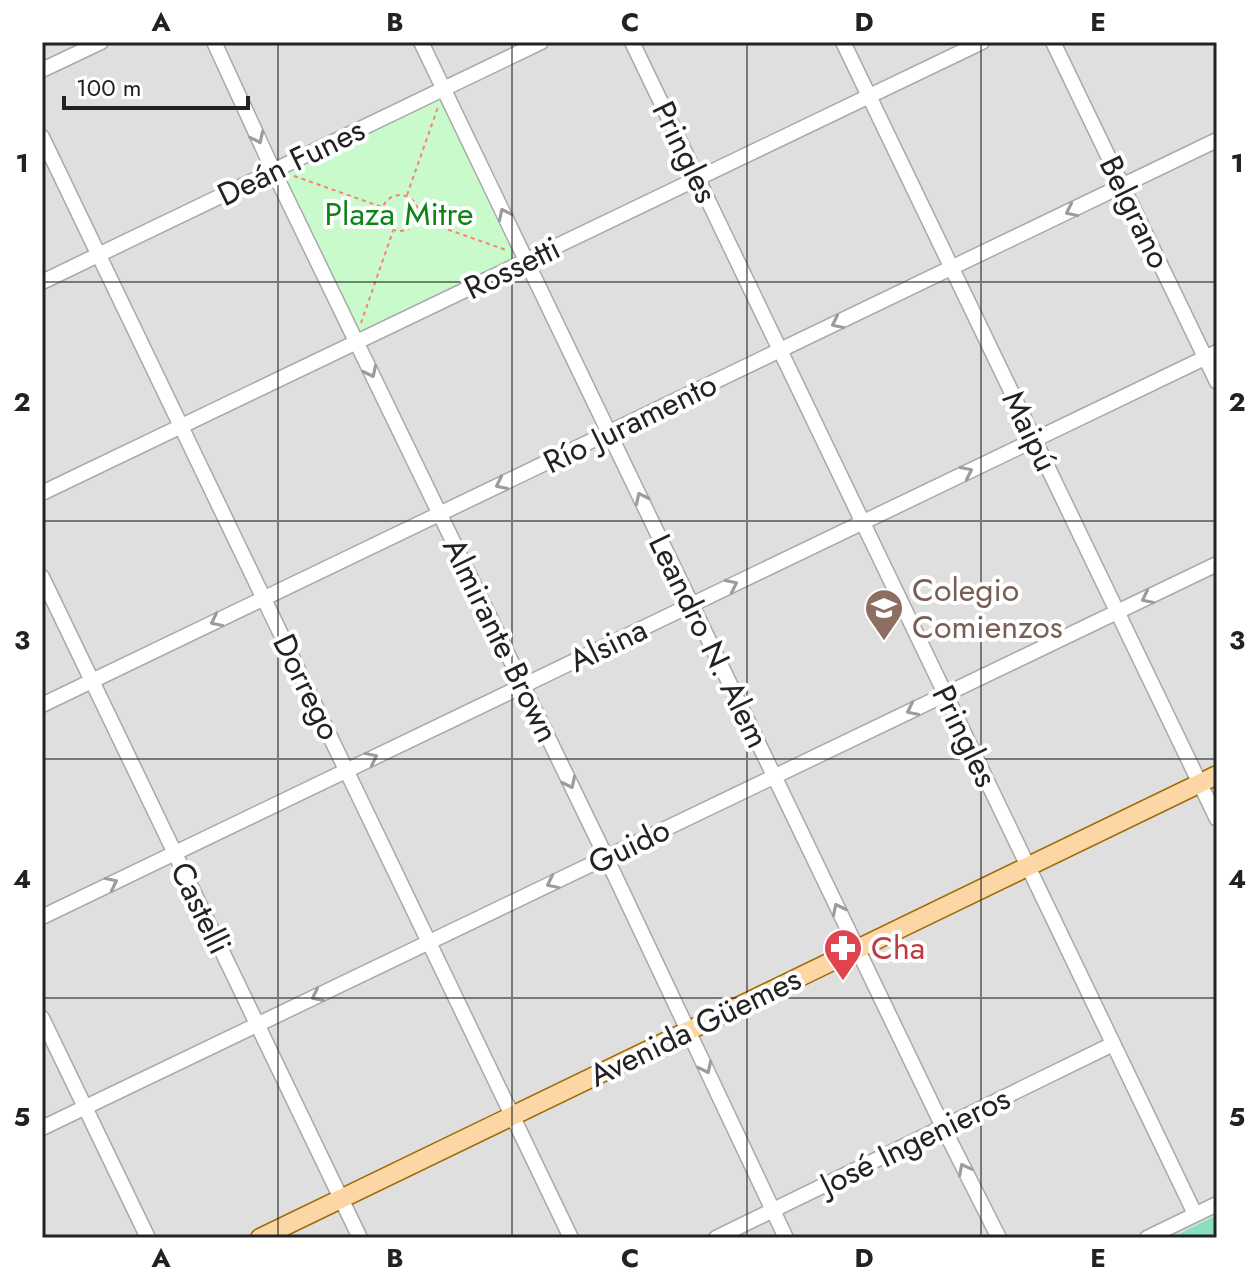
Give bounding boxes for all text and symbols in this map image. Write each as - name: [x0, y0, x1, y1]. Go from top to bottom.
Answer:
- text: A: [150, 3, 171, 41]
- text: B: [386, 3, 404, 41]
- text: C: [621, 3, 639, 41]
- text: D: [854, 3, 874, 41]
- text: E: [1090, 3, 1106, 41]
- scale bar: [64, 60, 248, 110]
- text: 100 m: [76, 70, 142, 105]
- street label: Pringles: [641, 93, 729, 211]
- street label: Deán Funes: [210, 107, 372, 217]
- one-way arrow: [248, 130, 264, 145]
- text: 1: [15, 144, 29, 182]
- text: 1: [1230, 144, 1244, 182]
- street label: Belgrano: [1088, 148, 1182, 276]
- park label: Plaza Mitre: [325, 191, 473, 237]
- one-way arrow: [1065, 201, 1079, 217]
- one-way arrow: [498, 207, 513, 222]
- street label: Rossetti: [456, 225, 568, 311]
- one-way arrow: [830, 313, 845, 329]
- street label: Río Juramento: [536, 361, 724, 485]
- one-way arrow: [361, 364, 377, 379]
- text: 2: [13, 383, 31, 421]
- street label: Maipú: [991, 383, 1069, 479]
- text: 2: [1228, 383, 1246, 421]
- one-way arrow: [958, 466, 973, 482]
- one-way arrow: [495, 474, 510, 490]
- one-way arrow: [635, 492, 650, 507]
- street label: Leandro N. Alem: [637, 526, 781, 756]
- street label: Almirante Brown: [432, 530, 570, 750]
- place label: Colegio Comienzos: [912, 567, 1063, 650]
- one-way arrow: [724, 579, 739, 595]
- school or university icon: Colegio Comienzos: [863, 587, 905, 642]
- one-way arrow: [1140, 588, 1155, 603]
- street label: Alsina: [561, 606, 655, 684]
- one-way arrow: [210, 611, 225, 627]
- text: 3: [14, 621, 30, 659]
- text: 3: [1229, 621, 1245, 659]
- street label: Dorrego: [262, 626, 352, 748]
- street label: Pringles: [921, 677, 1009, 795]
- one-way arrow: [906, 700, 921, 716]
- one-way arrow: [363, 752, 378, 768]
- one-way arrow: [560, 774, 576, 789]
- street label: Guido: [580, 807, 678, 885]
- street label: Castelli: [159, 854, 243, 962]
- text: 4: [13, 860, 31, 898]
- text: 4: [1228, 860, 1246, 898]
- one-way arrow: [545, 873, 560, 889]
- one-way arrow: [104, 877, 119, 893]
- one-way arrow: [832, 903, 848, 918]
- place label: Cha: [871, 925, 925, 971]
- pharmacy icon: Cha: [822, 927, 864, 982]
- street label: Avenida Güemes: [581, 956, 809, 1098]
- one-way arrow: [311, 986, 326, 1002]
- one-way arrow: [696, 1060, 712, 1074]
- street label: José Ingenieros: [809, 1075, 1018, 1209]
- text: 5: [14, 1098, 30, 1136]
- text: 5: [1229, 1098, 1245, 1136]
- one-way arrow: [958, 1162, 974, 1177]
- text: A: [150, 1239, 171, 1277]
- text: B: [386, 1239, 404, 1277]
- text: C: [621, 1239, 639, 1277]
- text: D: [854, 1239, 874, 1277]
- text: E: [1090, 1239, 1106, 1277]

